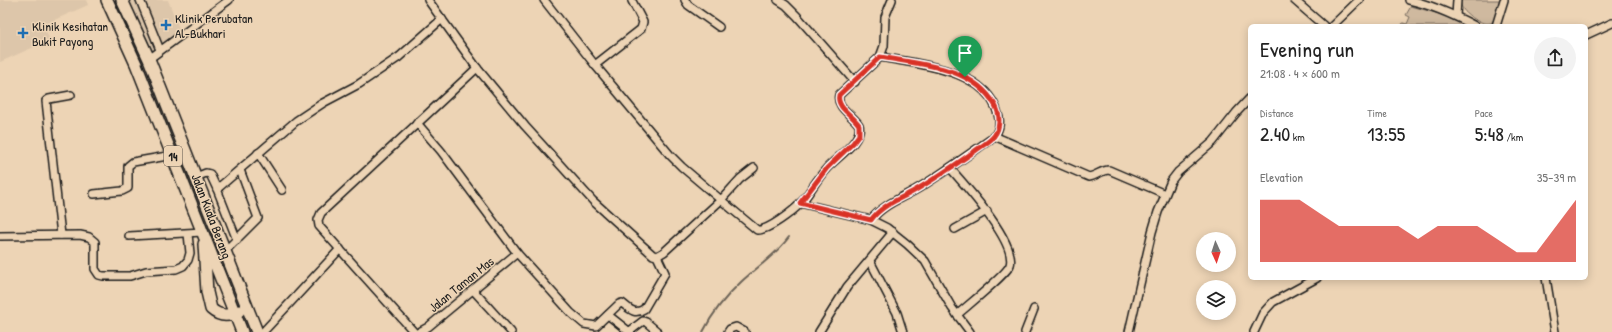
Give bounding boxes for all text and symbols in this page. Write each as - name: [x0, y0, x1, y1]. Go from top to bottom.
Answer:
- place label: Klinik Perubatan Al-Bukhari: [175, 9, 253, 42]
- place label: Klinik Kesihatan Bukit Payong: [32, 17, 108, 50]
- marker: Klinik Perubatan Al-Bukhari: [160, 19, 172, 31]
- marker: Klinik Kesihatan Bukit Payong: [17, 27, 29, 39]
- text: Evening run: [1260, 34, 1354, 64]
- pin: [948, 36, 982, 77]
- button: share: [1534, 37, 1576, 79]
- icon: arrive: [954, 42, 976, 64]
- text: 21:08 · 4 × 600 m: [1260, 64, 1340, 82]
- text: Distance: [1260, 106, 1294, 120]
- text: Time: [1367, 106, 1387, 120]
- text: Pace: [1475, 106, 1493, 120]
- text: 2.40: [1260, 120, 1290, 147]
- text: 13:55: [1367, 120, 1405, 147]
- text: 5:48: [1475, 120, 1504, 147]
- text: km: [1290, 130, 1305, 144]
- text: /km: [1504, 130, 1523, 144]
- road number: 14: [164, 146, 182, 166]
- text: Elevation: [1260, 168, 1303, 186]
- text: 35–39 m: [1537, 168, 1576, 186]
- street label: Jalan Kuala Berang: [188, 171, 237, 261]
- north arrow: [1196, 232, 1236, 272]
- map controls: [1196, 232, 1236, 320]
- street label: Jalan Taman Mas: [425, 252, 497, 316]
- button: layers: [1196, 280, 1236, 320]

